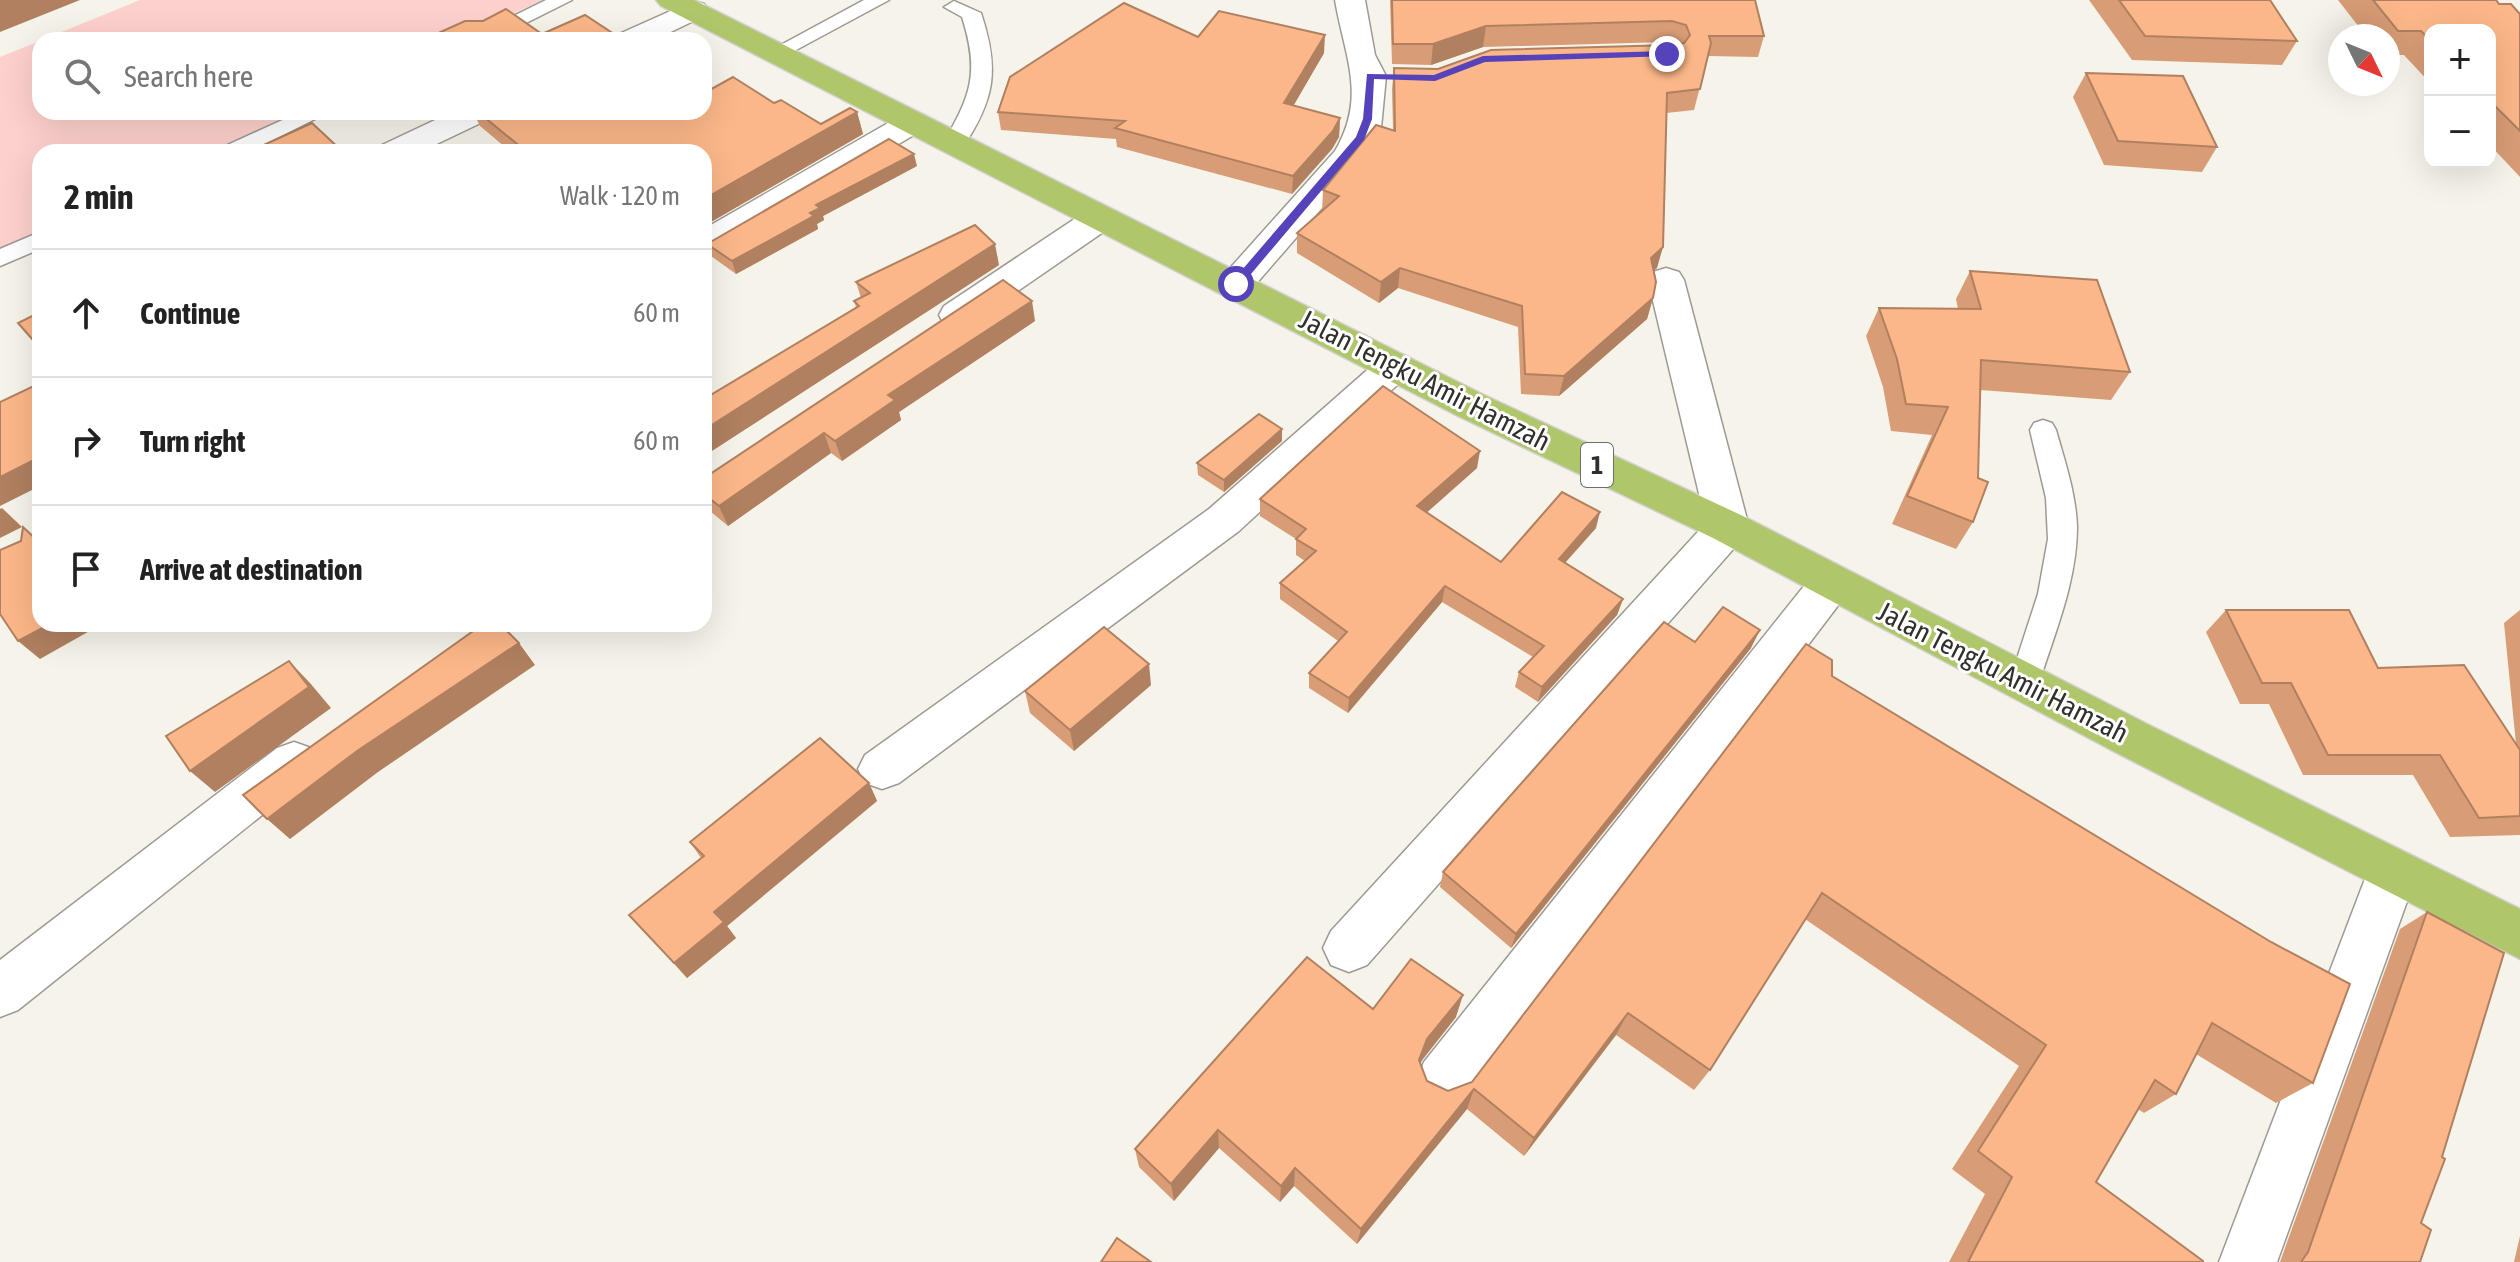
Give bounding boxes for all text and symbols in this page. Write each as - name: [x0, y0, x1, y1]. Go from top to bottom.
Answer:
- north arrow: [2328, 24, 2400, 96]
- map controls: [2424, 24, 2496, 168]
- button: +: [2424, 24, 2496, 96]
- search box: [32, 32, 712, 120]
- route end: [1649, 36, 1685, 72]
- icon: search: [60, 54, 104, 98]
- text: Search here: [124, 59, 253, 93]
- button: −: [2424, 96, 2496, 168]
- text: 2 min: [64, 177, 133, 216]
- text: Walk · 120 m: [560, 181, 680, 211]
- route start: [1218, 266, 1254, 302]
- icon: ahead: [64, 291, 108, 335]
- text: Continue: [140, 296, 240, 330]
- text: 60 m: [633, 298, 680, 328]
- street label: Jalan Tengku Amir Hamzah: [1294, 303, 1556, 457]
- icon: right: [64, 419, 108, 463]
- text: Turn right: [140, 424, 246, 458]
- text: 60 m: [633, 426, 680, 456]
- road number: 1: [1581, 443, 1613, 487]
- icon: arrive: [64, 547, 108, 591]
- text: Arrive at destination: [140, 552, 362, 586]
- street label: Jalan Tengku Amir Hamzah: [1872, 595, 2134, 749]

